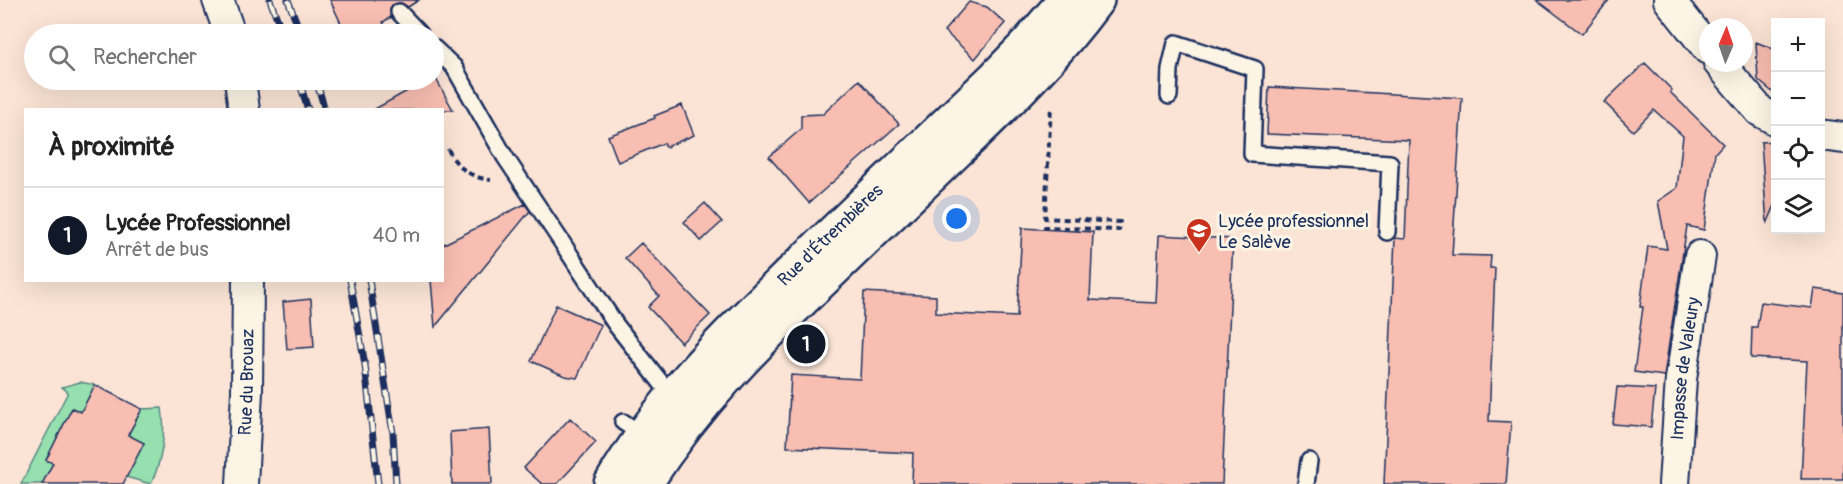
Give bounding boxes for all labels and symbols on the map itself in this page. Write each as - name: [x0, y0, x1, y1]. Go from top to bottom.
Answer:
- north arrow: [1699, 18, 1753, 72]
- street label: Rue d'Étrembières: [773, 179, 888, 291]
- your location: [942, 204, 971, 233]
- place label: Lycée professionnel Le Salève: [1218, 210, 1369, 254]
- school or university icon: Lycée professionnel Le Salève: [1184, 216, 1214, 254]
- street label: Impasse de Valeury: [1665, 295, 1705, 441]
- pin: 1: [786, 322, 826, 366]
- street label: Rue du Brouaz: [233, 329, 259, 436]

